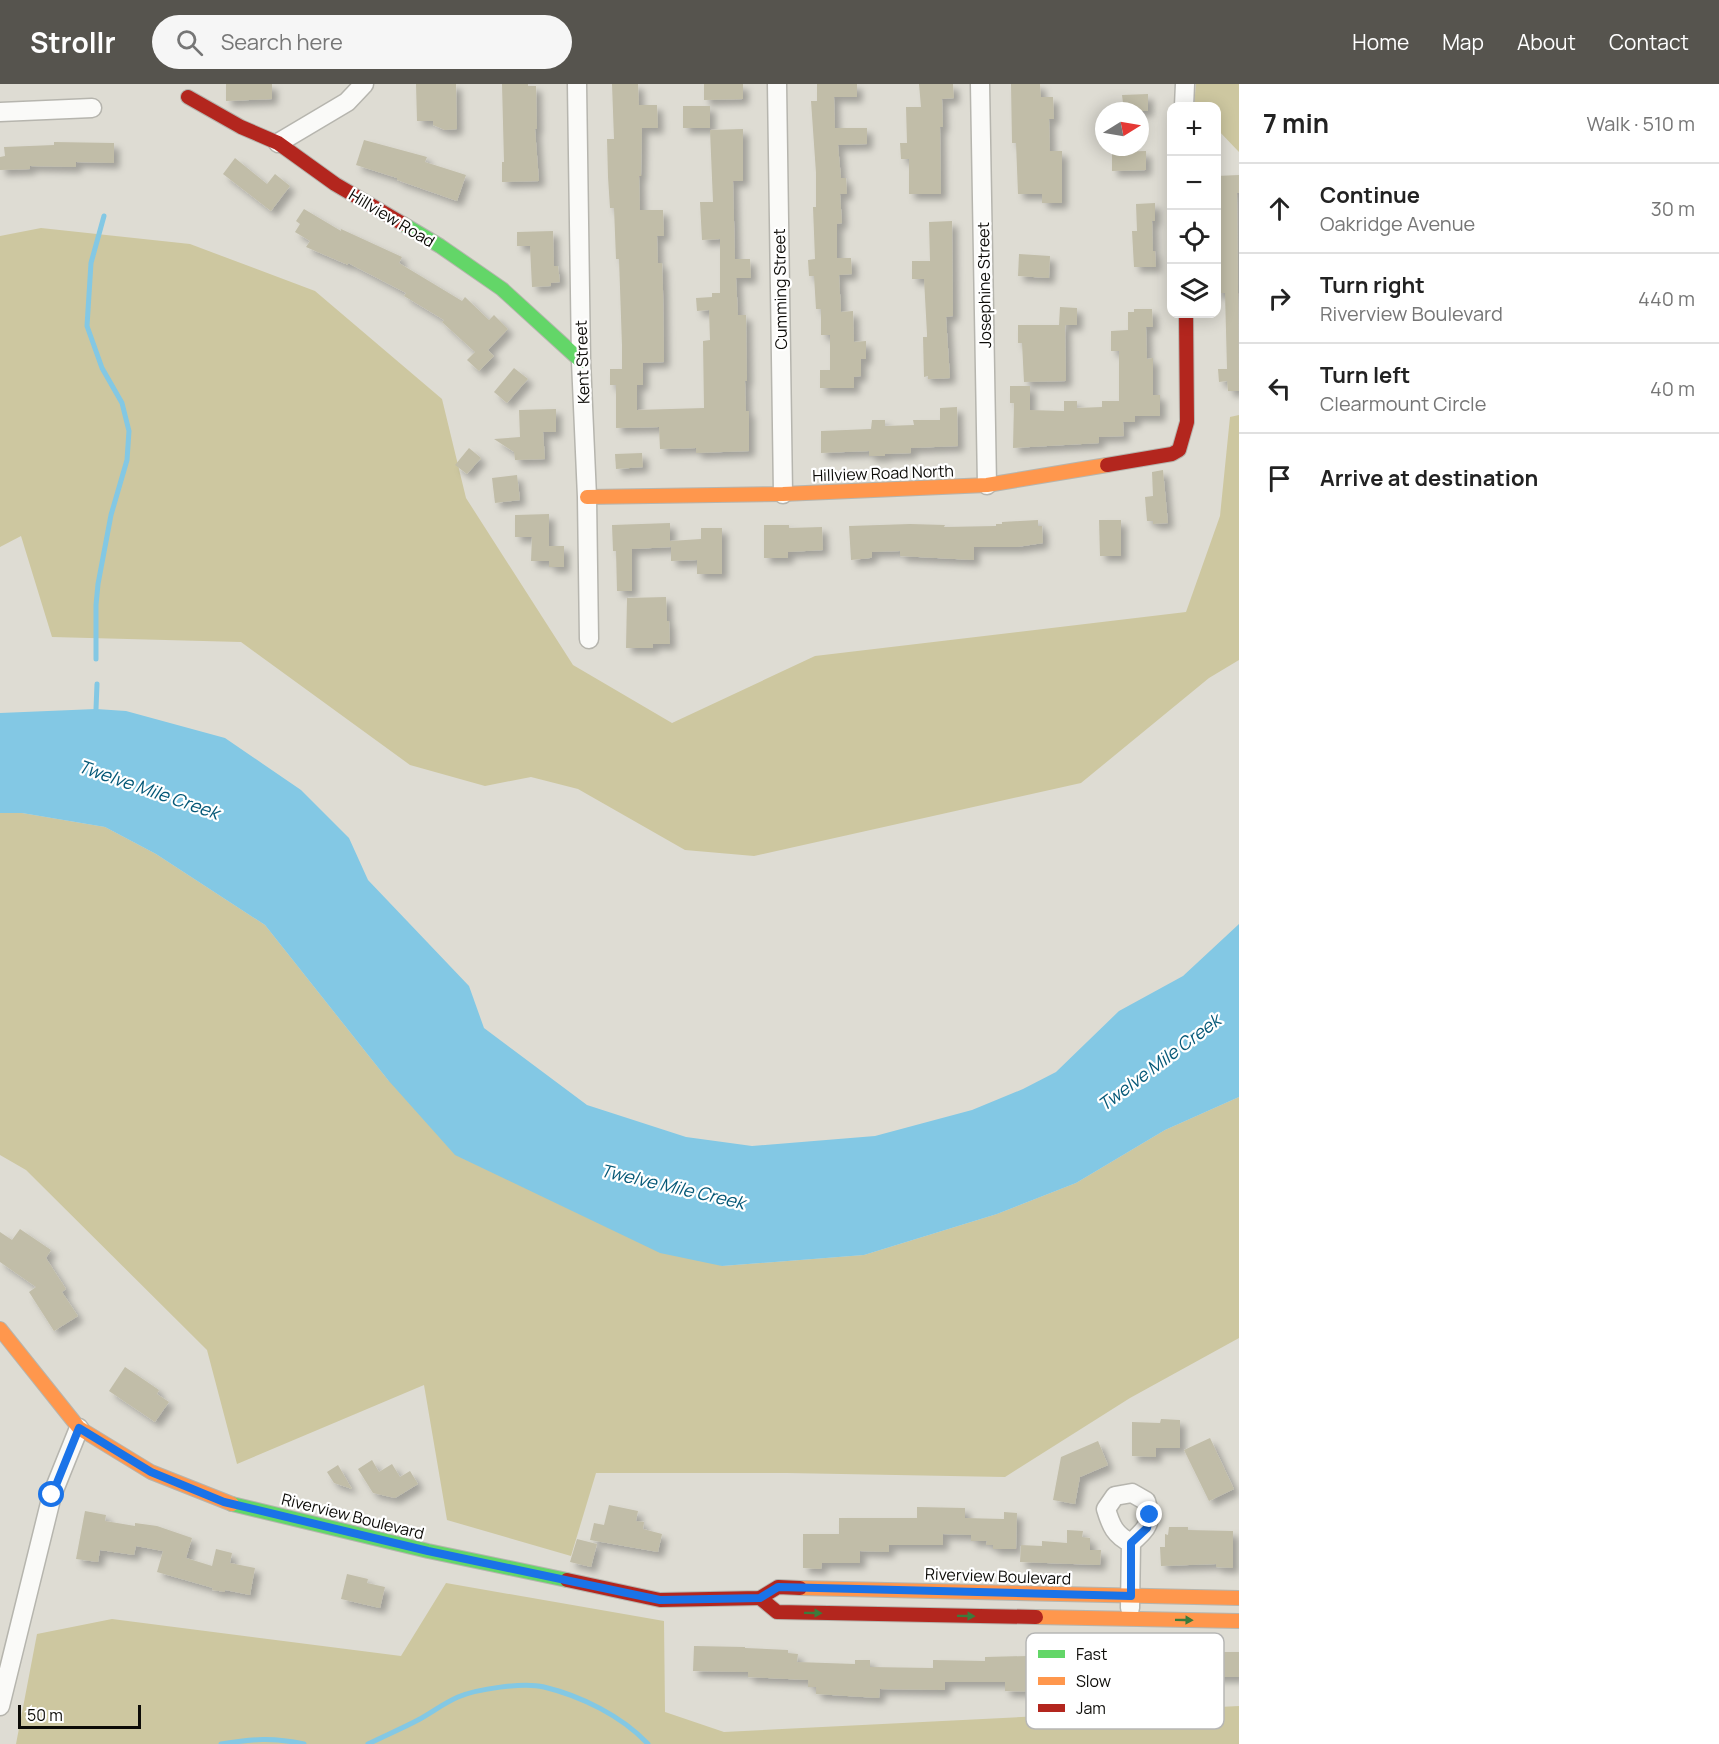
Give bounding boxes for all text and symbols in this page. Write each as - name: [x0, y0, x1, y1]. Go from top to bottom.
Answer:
- search box: [152, 15, 572, 69]
- text: Strollr: [30, 23, 116, 61]
- icon: search: [173, 26, 206, 59]
- text: Search here: [221, 27, 343, 57]
- text: Home: [1352, 28, 1409, 56]
- text: Map: [1442, 28, 1484, 56]
- text: About: [1517, 28, 1576, 56]
- text: Contact: [1609, 28, 1689, 56]
- north arrow: [1095, 102, 1149, 156]
- map controls: [1167, 102, 1221, 318]
- button: +: [1167, 102, 1221, 156]
- text: 7 min: [1263, 105, 1329, 141]
- text: Walk · 510 m: [1586, 110, 1695, 137]
- button: −: [1167, 156, 1221, 210]
- text: Continue: [1320, 180, 1420, 210]
- street label: Hillview Road: [345, 184, 439, 252]
- icon: ahead: [1263, 192, 1296, 225]
- text: 30 m: [1651, 195, 1695, 222]
- button: locate: [1167, 210, 1221, 264]
- text: Oakridge Avenue: [1320, 210, 1475, 237]
- street label: Josephine Street: [972, 222, 996, 348]
- street label: Cumming Street: [768, 228, 792, 350]
- button: layers: [1167, 264, 1221, 318]
- text: Turn right: [1320, 270, 1425, 300]
- icon: right: [1263, 282, 1296, 315]
- text: 440 m: [1638, 285, 1695, 312]
- text: Riverview Boulevard: [1320, 300, 1503, 327]
- street label: Kent Street: [570, 320, 594, 404]
- text: Turn left: [1320, 360, 1410, 390]
- icon: left: [1263, 372, 1296, 405]
- text: 40 m: [1650, 375, 1695, 402]
- text: Clearmount Circle: [1320, 390, 1486, 417]
- street label: Hillview Road North: [812, 460, 954, 486]
- icon: arrive: [1263, 462, 1296, 495]
- text: Arrive at destination: [1320, 463, 1538, 493]
- water label: Twelve Mile Creek: [75, 754, 226, 825]
- water label: Twelve Mile Creek: [1093, 1006, 1228, 1116]
- water label: Twelve Mile Creek: [598, 1158, 751, 1215]
- route start: [38, 1481, 64, 1507]
- street label: Riverview Boulevard: [279, 1488, 427, 1544]
- route end: [1136, 1501, 1162, 1527]
- street label: Riverview Boulevard: [925, 1562, 1071, 1590]
- one-way arrow: [804, 1608, 823, 1618]
- one-way arrow: [956, 1611, 975, 1621]
- one-way arrow: [1175, 1615, 1194, 1625]
- legend: [1026, 1633, 1224, 1729]
- text: Fast: [1076, 1643, 1107, 1665]
- text: Slow: [1076, 1670, 1111, 1692]
- text: Jam: [1076, 1697, 1106, 1719]
- scale bar: [18, 1702, 141, 1730]
- text: 50 m: [27, 1704, 63, 1726]

